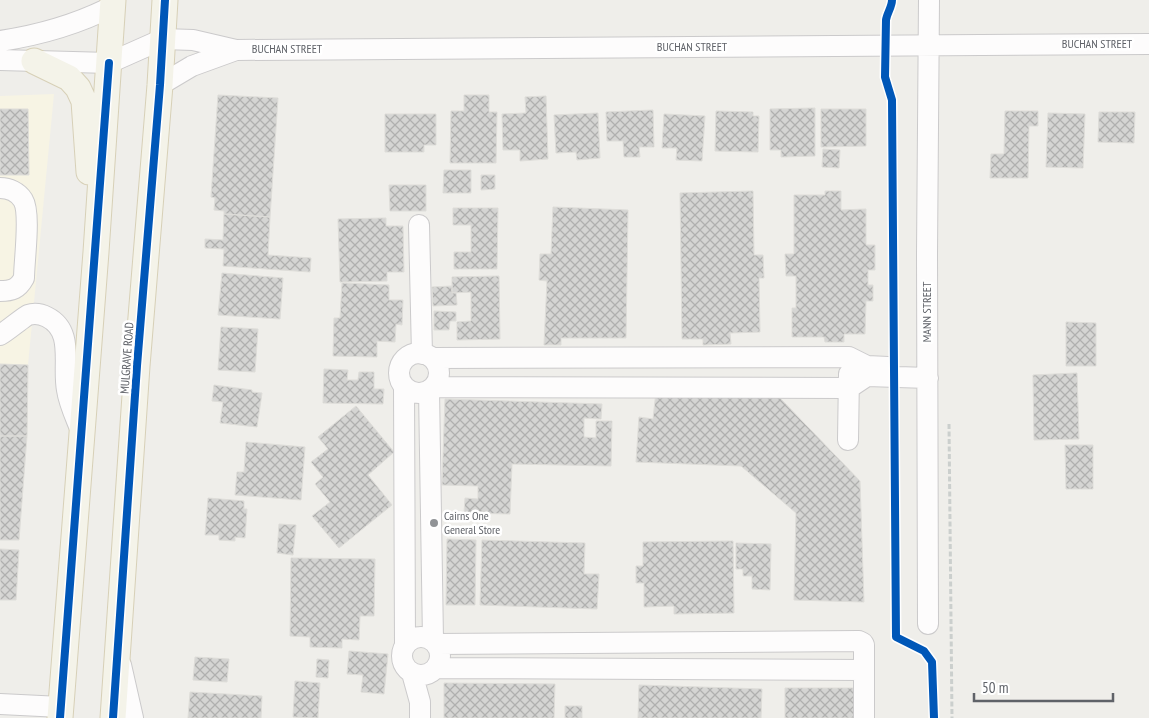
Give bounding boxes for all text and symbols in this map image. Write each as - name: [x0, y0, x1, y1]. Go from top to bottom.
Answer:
- street label: BUCHAN STREET: [1062, 36, 1133, 51]
- street label: BUCHAN STREET: [657, 39, 728, 54]
- street label: BUCHAN STREET: [252, 41, 323, 56]
- street label: MANN STREET: [919, 281, 934, 342]
- street label: MULGRAVE ROAD: [117, 322, 136, 394]
- place label: Cairns One General Store: [444, 508, 500, 537]
- marker: Cairns One General Store: [428, 517, 440, 529]
- scale bar: [974, 670, 1113, 702]
- text: 50 m: [982, 678, 1008, 697]

